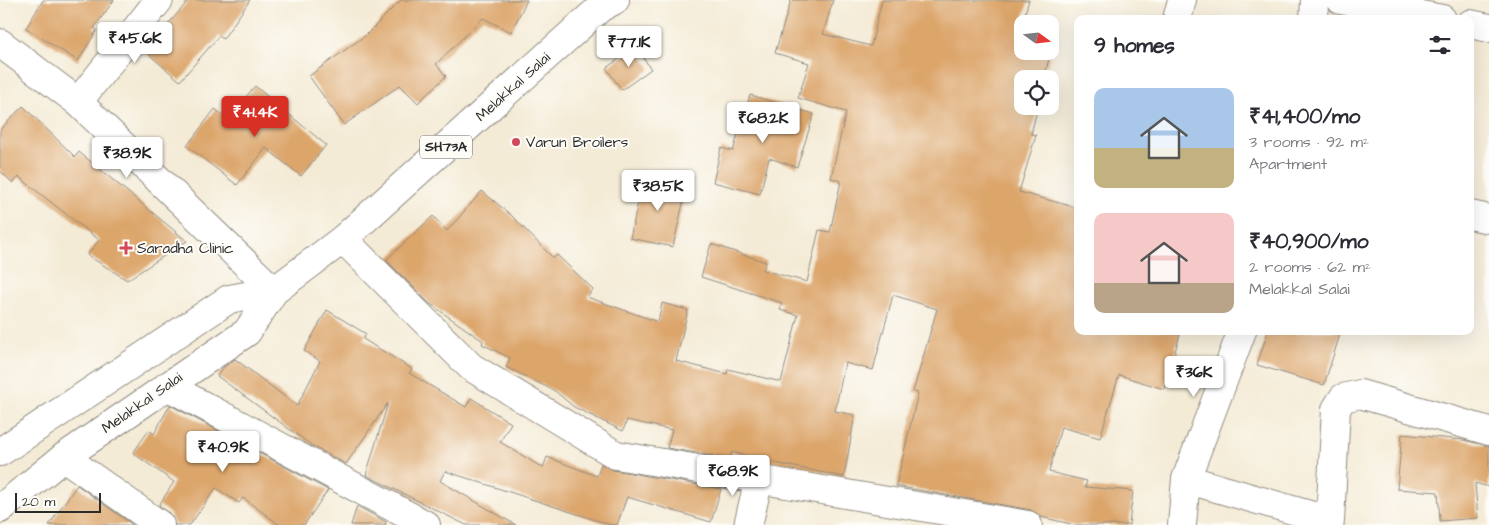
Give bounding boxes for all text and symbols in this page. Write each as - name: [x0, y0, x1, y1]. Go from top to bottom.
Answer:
- north arrow: [1014, 15, 1059, 60]
- map controls: [1014, 15, 1059, 115]
- pin: ₹45.6K: [94, 22, 176, 64]
- pin: ₹77.1K: [588, 26, 670, 68]
- text: ₹45.6K: [108, 27, 162, 49]
- text: ₹77.1K: [608, 31, 650, 53]
- text: 9 homes: [1094, 31, 1175, 60]
- icon: filters: [1426, 31, 1454, 59]
- street label: Melakkal Salai: [471, 47, 556, 126]
- button: locate: [1014, 70, 1059, 115]
- pin: ₹41.4K: [214, 96, 296, 138]
- text: ₹41.4K: [233, 101, 277, 123]
- pin: ₹68.2K: [722, 102, 804, 144]
- text: ₹41,400/mo: [1249, 102, 1360, 131]
- text: ₹68.2K: [738, 107, 788, 129]
- icon: home: [1134, 108, 1194, 168]
- text: 3 rooms · 92 m²: [1249, 131, 1369, 153]
- place label: Varun Broilers: [526, 132, 629, 153]
- pin: ₹38.9K: [86, 136, 168, 179]
- road number: SH73A: [420, 136, 472, 158]
- marker: Varun Broilers: [510, 136, 522, 148]
- text: ₹38.9K: [103, 142, 151, 164]
- text: Apartment: [1249, 153, 1327, 175]
- pin: ₹38.5K: [617, 170, 699, 212]
- text: ₹38.5K: [633, 175, 683, 197]
- text: ₹40,900/mo: [1249, 227, 1368, 256]
- icon: home: [1134, 233, 1194, 293]
- place label: Saradha Clinic: [137, 238, 234, 259]
- marker: Saradha Clinic: [119, 241, 133, 255]
- text: 2 rooms · 62 m²: [1249, 256, 1371, 278]
- text: Melakkal Salai: [1249, 278, 1350, 300]
- pin: ₹36K: [1164, 356, 1224, 398]
- text: ₹36K: [1175, 361, 1213, 383]
- street label: Melakkal Salai: [97, 367, 187, 439]
- pin: ₹40.9K: [182, 430, 264, 473]
- text: ₹40.9K: [197, 436, 249, 458]
- pin: ₹68.9K: [692, 454, 774, 497]
- text: ₹68.9K: [708, 460, 758, 482]
- scale bar: [15, 490, 101, 513]
- text: 20 m: [22, 492, 55, 512]

